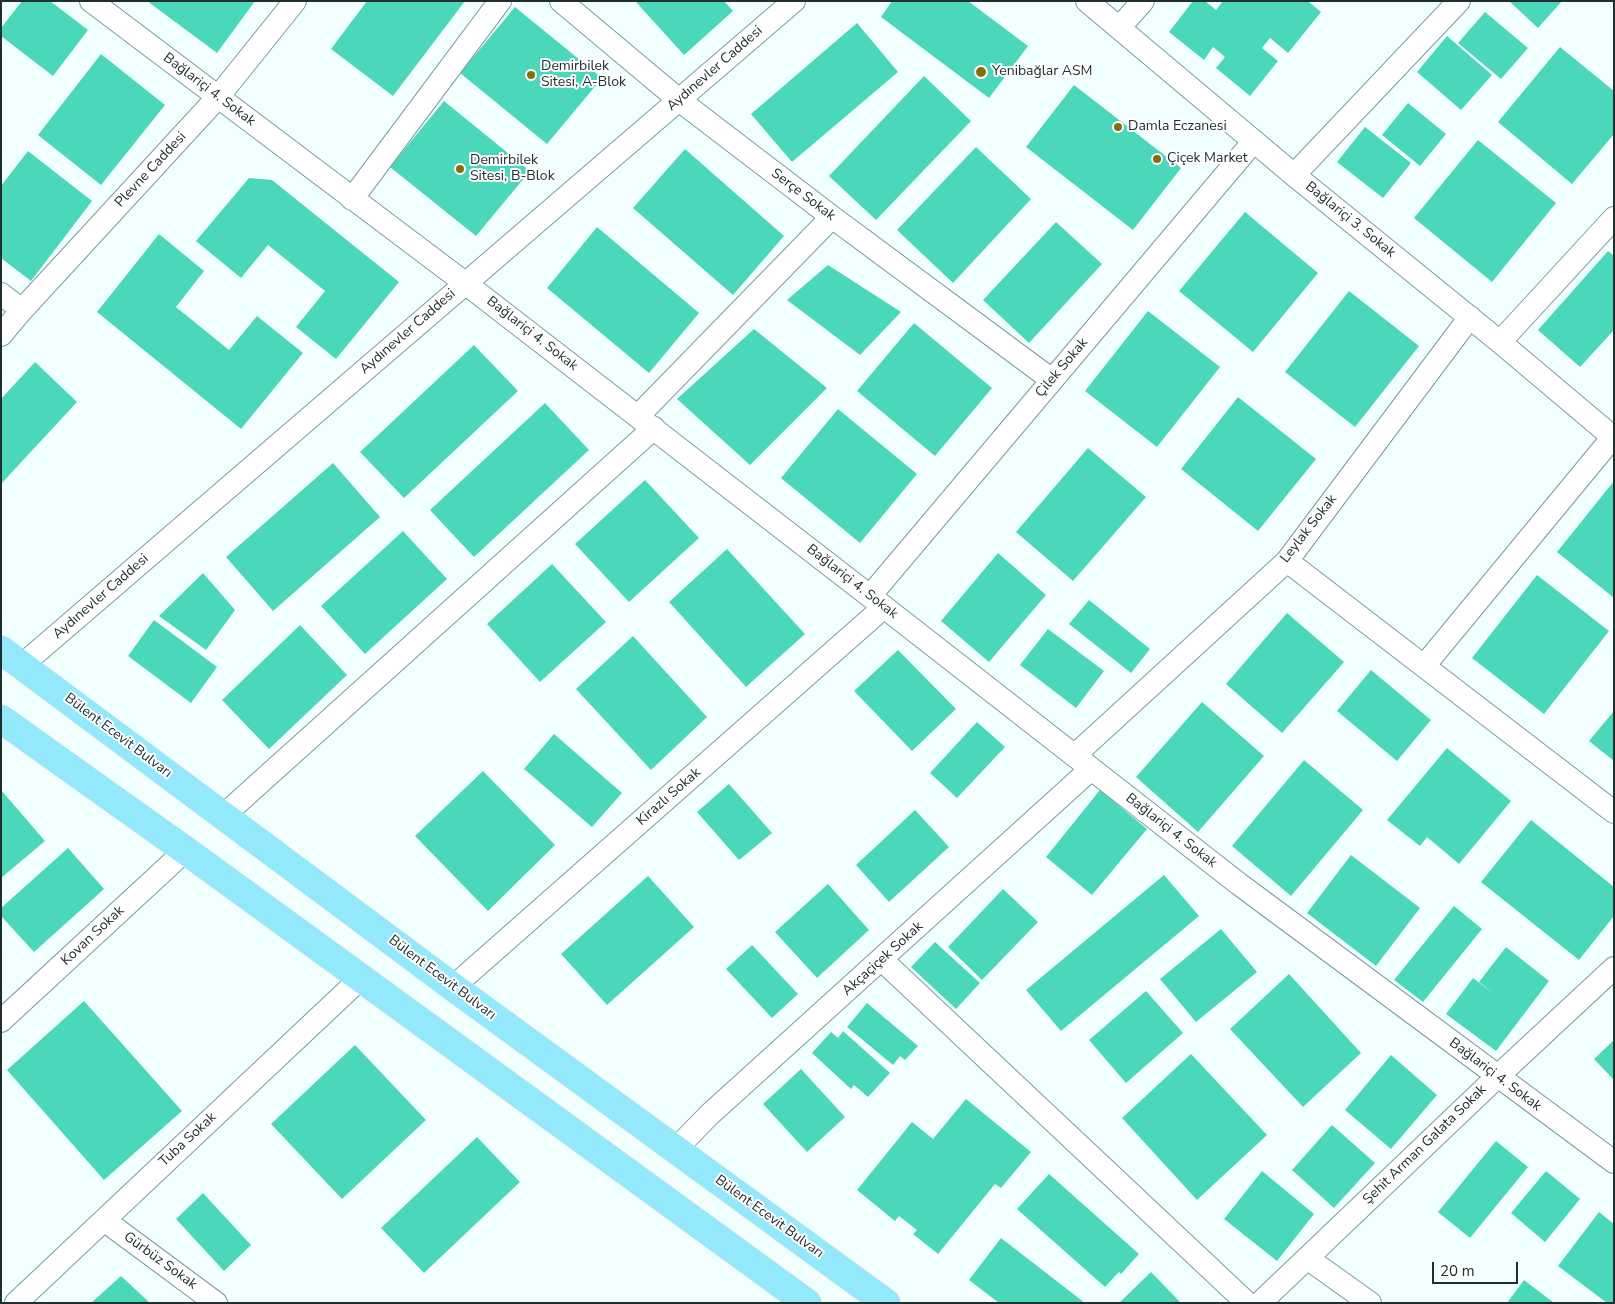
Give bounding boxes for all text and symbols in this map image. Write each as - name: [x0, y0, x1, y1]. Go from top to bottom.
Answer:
- street label: Aydınevler Caddesi: [664, 23, 766, 115]
- street label: Bağlariçi 4. Sokak: [160, 50, 258, 130]
- place label: Demirbilek Sitesi, A-Blok: [541, 59, 626, 92]
- place label: Yenibağlar ASM: [992, 64, 1093, 80]
- marker: Yenibağlar ASM: [974, 65, 988, 79]
- marker: Demirbilek Sitesi, A-Blok: [525, 69, 537, 81]
- place label: Damla Eczanesi: [1128, 119, 1227, 135]
- marker: Damla Eczanesi: [1112, 121, 1124, 133]
- street label: Plevne Caddesi: [112, 129, 190, 211]
- place label: Çiçek Market: [1167, 151, 1248, 167]
- place label: Demirbilek Sitesi, B-Blok: [470, 153, 555, 186]
- marker: Çiçek Market: [1151, 153, 1163, 165]
- marker: Demirbilek Sitesi, B-Blok: [454, 163, 466, 175]
- street label: Serçe Sokak: [768, 165, 838, 225]
- street label: Bağlariçi 3. Sokak: [1302, 178, 1398, 262]
- street label: Aydınevler Caddesi: [357, 286, 459, 378]
- street label: Bağlariçi 4. Sokak: [483, 293, 581, 375]
- street label: Çilek Sokak: [1032, 335, 1092, 401]
- street label: Leylak Sokak: [1277, 492, 1341, 566]
- street label: Bağlariçi 4. Sokak: [803, 541, 901, 623]
- street label: Aydınevler Caddesi: [50, 551, 152, 643]
- street label: Bülent Ecevit Bulvarı: [61, 690, 175, 782]
- street label: Kirazlı Sokak: [633, 765, 705, 829]
- street label: Bağlariçi 4. Sokak: [1122, 790, 1220, 872]
- street label: Kovan Sokak: [58, 903, 128, 969]
- street label: Akçaçiçek Sokak: [839, 918, 927, 1000]
- street label: Bülent Ecevit Bulvarı: [385, 932, 499, 1024]
- street label: Bağlariçi 4. Sokak: [1446, 1035, 1544, 1115]
- street label: Şehit Arman Galata Sokak: [1360, 1082, 1490, 1208]
- street label: Tuba Sokak: [156, 1109, 220, 1171]
- street label: Bülent Ecevit Bulvarı: [711, 1172, 827, 1262]
- street label: Gürbüz Sokak: [120, 1229, 200, 1293]
- scale bar: [1435, 1252, 1521, 1284]
- text: 20 m: [1440, 1261, 1475, 1281]

